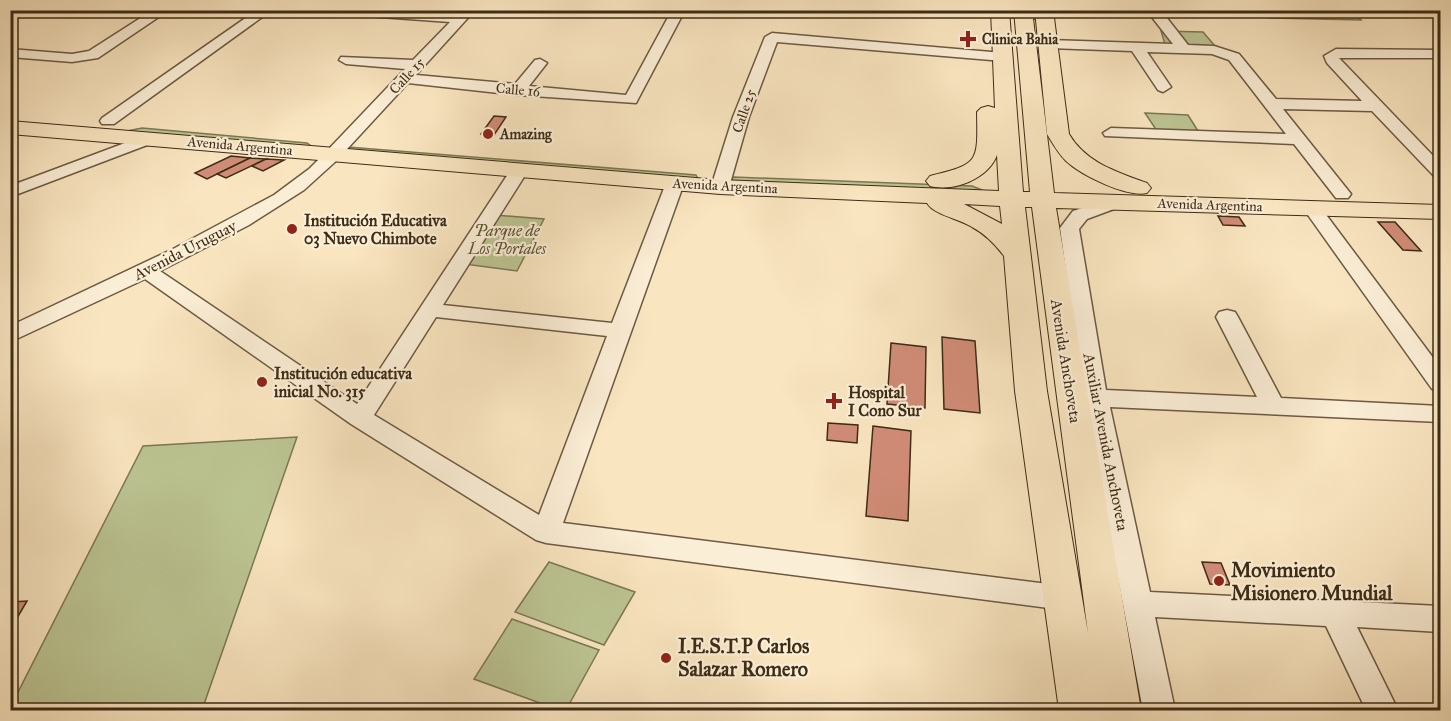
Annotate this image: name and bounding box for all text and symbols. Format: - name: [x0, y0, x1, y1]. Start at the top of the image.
- marker: Clinica Bahia: [959, 30, 977, 48]
- place label: Clinica Bahia: [982, 31, 1059, 48]
- street label: Calle 15: [386, 54, 428, 98]
- street label: Calle 16: [495, 80, 542, 100]
- street label: Calle 25: [729, 86, 760, 135]
- place label: Amazing: [499, 126, 552, 144]
- marker: Amazing: [481, 127, 495, 141]
- street label: Avenida Argentina: [186, 133, 293, 159]
- street label: Avenida Argentina: [671, 175, 778, 197]
- street label: Avenida Argentina: [1156, 195, 1263, 215]
- place label: Institución Educativa 03 Nuevo Chimbote: [304, 211, 448, 249]
- street label: Avenida Uruguay: [130, 216, 240, 285]
- park label: Parque de Los Portales: [467, 221, 546, 258]
- marker: Institución Educativa 03 Nuevo Chimbote: [285, 222, 299, 236]
- street label: Avenida Anchoveta: [1047, 297, 1085, 425]
- street label: Auxiliar Avenida Anchoveta: [1079, 351, 1133, 533]
- place label: Institución educativa inicial No. 315: [274, 364, 413, 402]
- marker: Institución educativa inicial No. 315: [255, 375, 269, 389]
- place label: Hospital I Cono Sur: [848, 383, 922, 420]
- marker: Hospital I Cono Sur: [825, 392, 843, 410]
- place label: Movimiento Misionero Mundial: [1231, 558, 1393, 605]
- marker: Movimiento Misionero Mundial: [1212, 574, 1226, 588]
- place label: I.E.S.T.P Carlos Salazar Romero: [678, 634, 810, 681]
- marker: I.E.S.T.P Carlos Salazar Romero: [659, 651, 673, 665]

